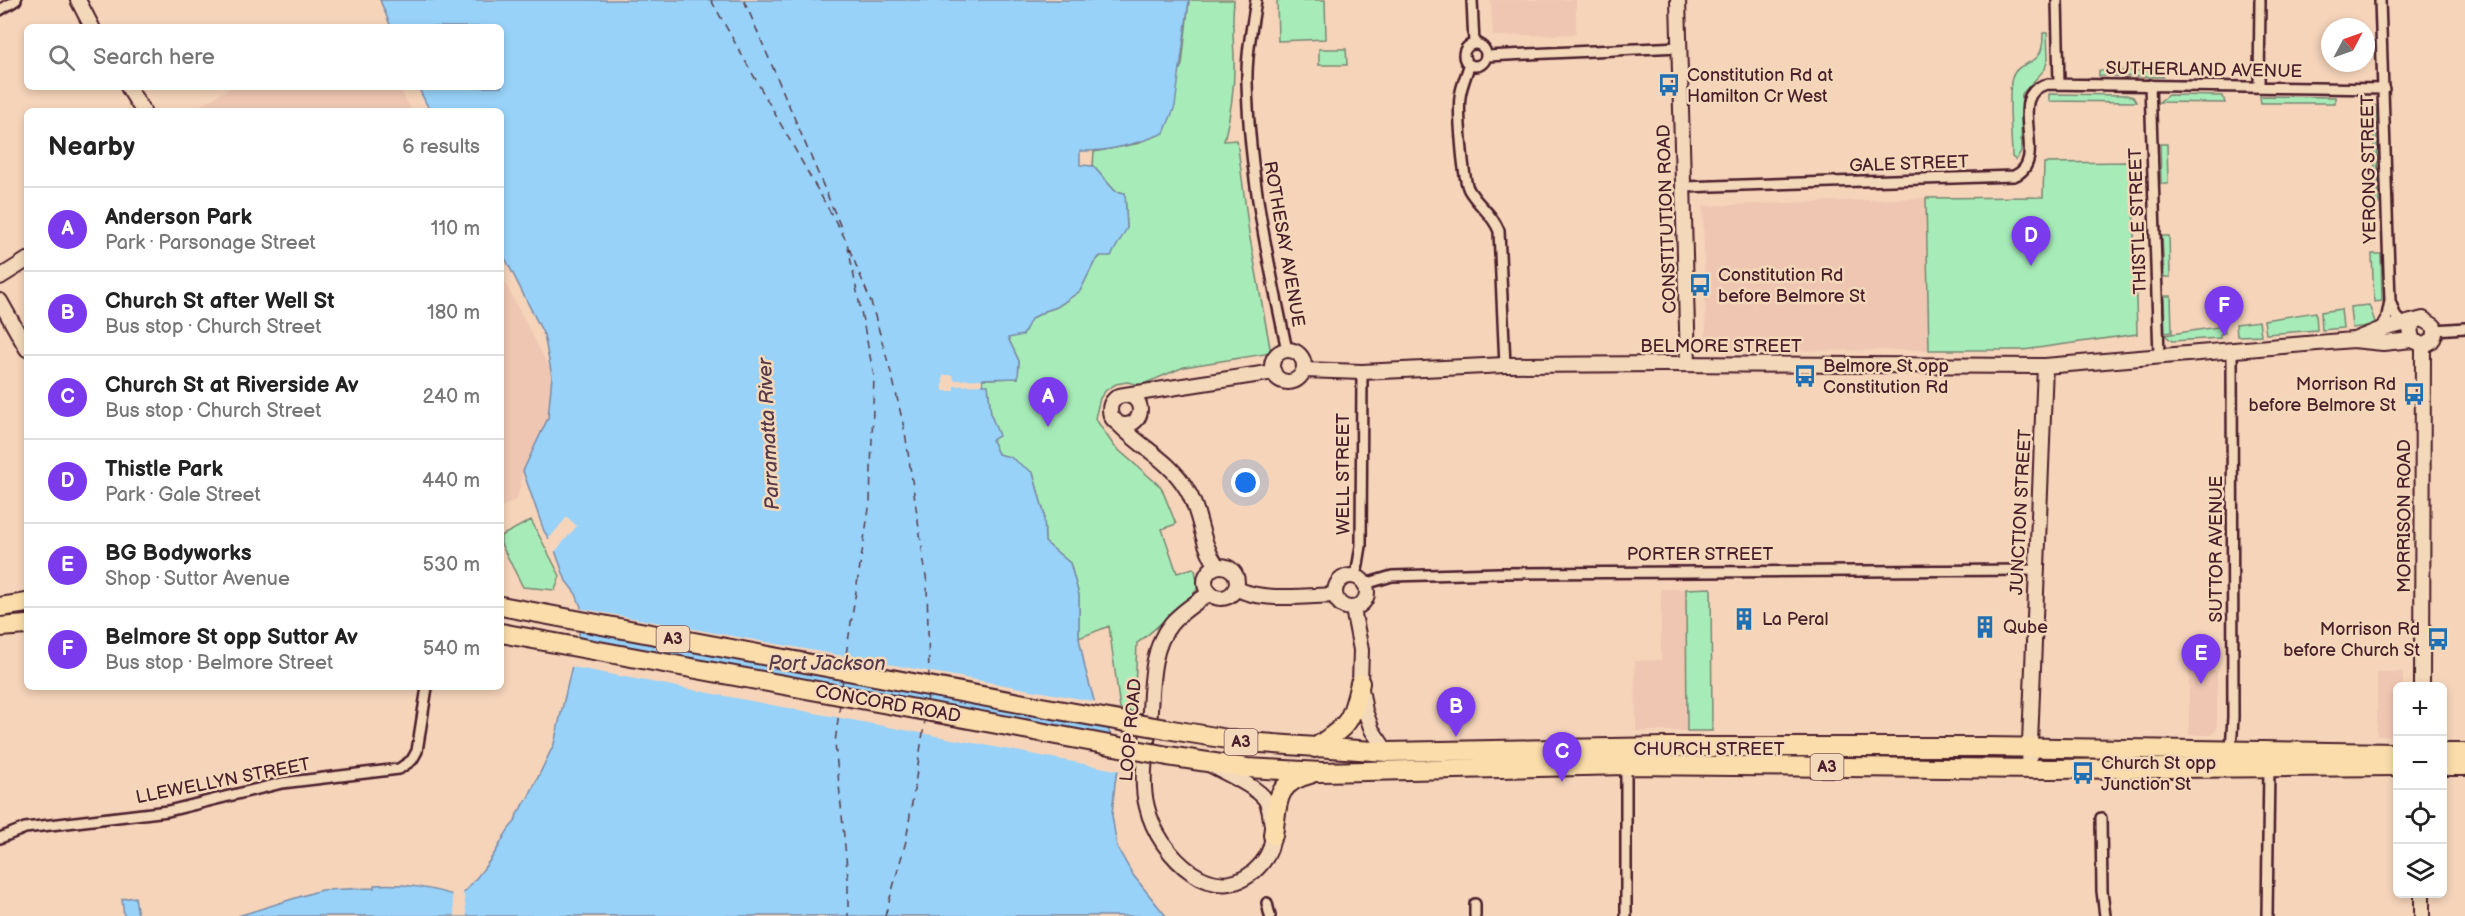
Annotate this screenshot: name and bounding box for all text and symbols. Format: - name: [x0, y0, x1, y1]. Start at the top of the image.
- north arrow: [2321, 18, 2375, 72]
- search box: [24, 24, 504, 90]
- icon: search: [45, 41, 78, 74]
- text: Search here: [93, 44, 215, 71]
- street label: SUTHERLAND AVENUE: [2106, 58, 2303, 82]
- place label: Constitution Rd at Hamilton Cr West: [1687, 65, 1833, 107]
- bus stop icon: Constitution Rd at Hamilton Cr West: [1656, 72, 1682, 98]
- street label: YERONG STREET: [2357, 94, 2381, 245]
- street label: CONSTITUTION ROAD: [1653, 124, 1681, 314]
- text: Nearby: [48, 132, 135, 163]
- text: 6 results: [402, 135, 480, 159]
- street label: THISTLE STREET: [2125, 147, 2151, 295]
- street label: GALE STREET: [1849, 151, 1969, 177]
- street label: ROTHESAY AVENUE: [1259, 159, 1309, 329]
- text: Anderson Park: [105, 204, 252, 231]
- pin: D: [2012, 216, 2050, 266]
- text: A: [61, 217, 74, 241]
- text: 110 m: [431, 217, 480, 241]
- text: Park · Parsonage Street: [105, 231, 316, 255]
- place label: Constitution Rd before Belmore St: [1718, 265, 1866, 307]
- bus stop icon: Constitution Rd before Belmore St: [1687, 272, 1713, 298]
- pin: F: [2204, 286, 2244, 336]
- text: Church St after Well St: [105, 288, 335, 315]
- text: B: [60, 301, 75, 325]
- text: 180 m: [427, 301, 480, 325]
- text: Bus stop · Church Street: [105, 315, 321, 339]
- street label: BELMORE STREET: [1640, 336, 1802, 357]
- water label: Parramatta River: [753, 356, 785, 511]
- place label: Belmore St opp Constitution Rd: [1823, 356, 1949, 398]
- bus stop icon: Belmore St opp Constitution Rd: [1792, 363, 1818, 389]
- text: Church St at Riverside Av: [105, 372, 359, 399]
- place label: Morrison Rd before Belmore St: [2249, 374, 2396, 416]
- pin: A: [1028, 378, 1068, 427]
- bus stop icon: Morrison Rd before Belmore St: [2401, 381, 2427, 407]
- text: C: [60, 385, 75, 409]
- text: 240 m: [423, 385, 480, 409]
- text: Bus stop · Church Street: [105, 399, 321, 423]
- street label: WELL STREET: [1333, 413, 1354, 535]
- street label: JUNCTION STREET: [2006, 428, 2036, 595]
- street label: MORRISON ROAD: [2394, 439, 2415, 593]
- text: Thistle Park: [105, 456, 223, 483]
- your location: [1231, 468, 1260, 497]
- text: D: [61, 469, 74, 493]
- text: 440 m: [422, 469, 480, 493]
- street label: SUTTOR AVENUE: [2206, 475, 2227, 622]
- text: Park · Gale Street: [105, 483, 261, 507]
- text: BG Bodyworks: [105, 540, 252, 567]
- street label: PORTER STREET: [1627, 544, 1773, 565]
- text: E: [61, 553, 74, 577]
- text: 530 m: [423, 553, 480, 577]
- text: Shop · Suttor Avenue: [105, 567, 290, 591]
- building icon: La Peral: [1731, 606, 1757, 632]
- place label: La Peral: [1762, 609, 1828, 630]
- building icon: Qube: [1972, 614, 1998, 640]
- place label: Qube: [2003, 617, 2048, 638]
- place label: Morrison Rd before Church St: [2283, 619, 2420, 661]
- text: Belmore St opp Suttor Av: [105, 624, 358, 651]
- road number: A3: [656, 626, 690, 652]
- bus stop icon: Morrison Rd before Church St: [2425, 626, 2451, 652]
- pin: E: [2182, 634, 2220, 684]
- text: F: [61, 637, 74, 661]
- text: 540 m: [423, 637, 480, 661]
- text: Bus stop · Belmore Street: [105, 651, 333, 675]
- water label: Port Jackson: [768, 652, 886, 676]
- street label: LOOP ROAD: [1116, 678, 1146, 782]
- street label: CONCORD ROAD: [814, 681, 962, 727]
- map controls: [2393, 682, 2447, 898]
- button: +: [2393, 682, 2447, 736]
- pin: B: [1436, 688, 1476, 737]
- road number: A3: [1224, 729, 1258, 755]
- pin: C: [1542, 732, 1582, 782]
- button: −: [2393, 736, 2447, 790]
- street label: CHURCH STREET: [1633, 739, 1785, 760]
- place label: Church St opp Junction St: [2101, 753, 2216, 795]
- street label: LLEWELLYN STREET: [134, 754, 312, 808]
- road number: A3: [1810, 754, 1844, 780]
- bus stop icon: Church St opp Junction St: [2070, 760, 2096, 786]
- button: locate: [2393, 790, 2447, 844]
- button: layers: [2393, 844, 2447, 898]

